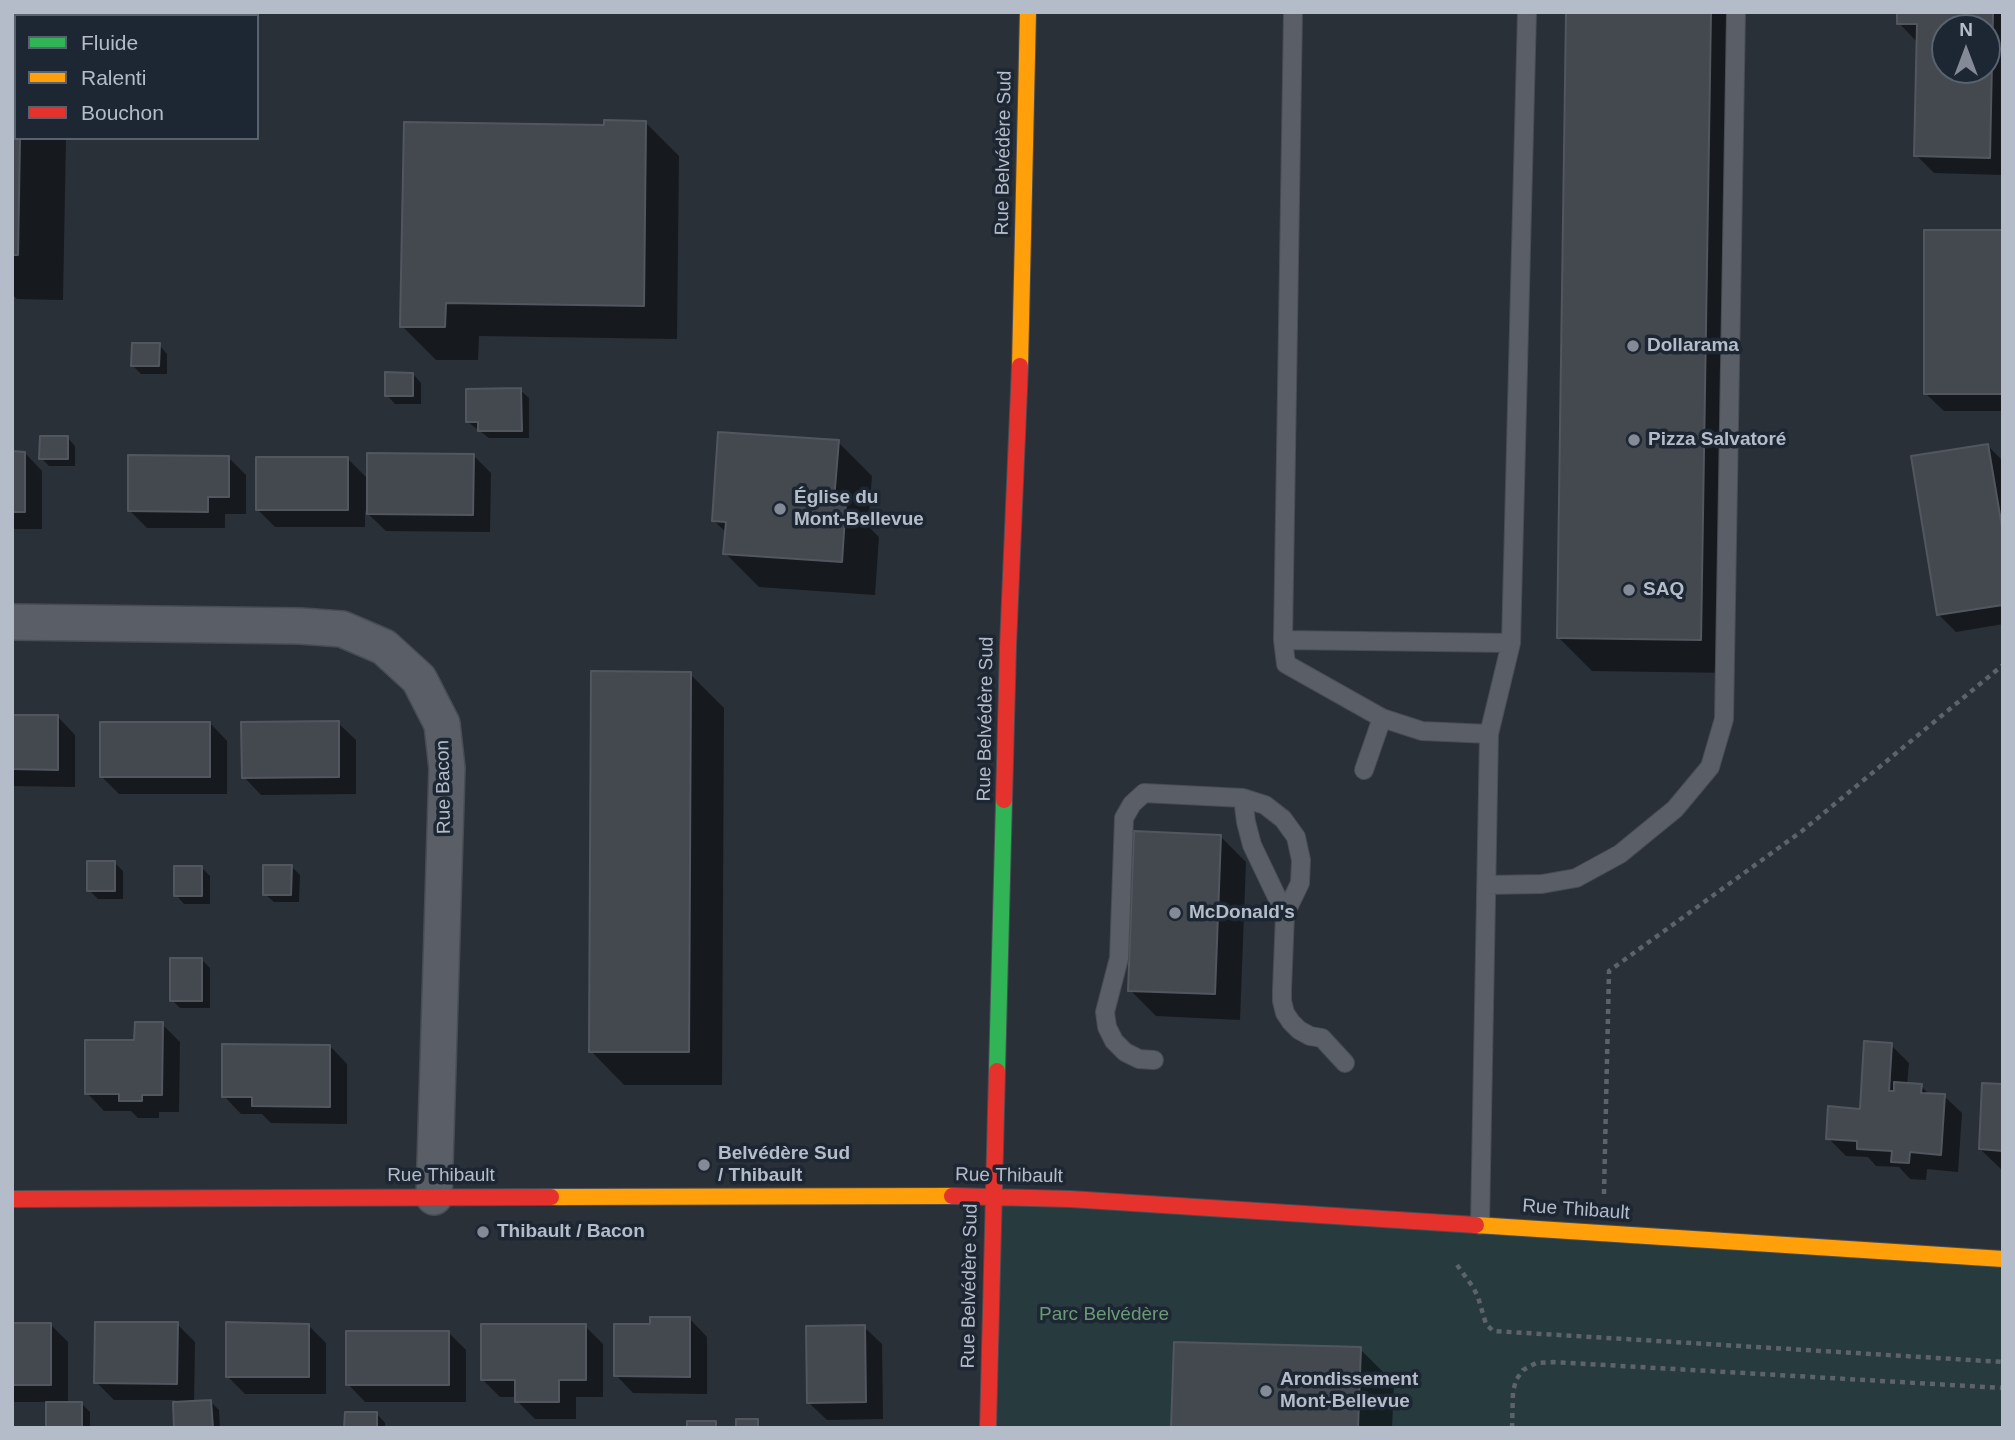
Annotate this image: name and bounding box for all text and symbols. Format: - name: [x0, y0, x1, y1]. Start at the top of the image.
- legend: [14, 14, 259, 140]
- north arrow: [1931, 14, 2001, 84]
- text: N: [1959, 19, 1973, 40]
- text: Fluide: [81, 31, 138, 54]
- text: Ralenti: [81, 66, 146, 89]
- street label: Rue Belvédère Sud: [991, 70, 1017, 236]
- text: Bouchon: [81, 101, 164, 124]
- place label: Dollarama: [1647, 335, 1739, 357]
- marker: Dollarama: [1625, 338, 1641, 354]
- place label: Pizza Salvatoré: [1648, 429, 1786, 451]
- marker: Pizza Salvatoré: [1626, 432, 1642, 448]
- place label: Église du Mont-Bellevue: [794, 487, 924, 531]
- marker: Église du Mont-Bellevue: [772, 501, 788, 517]
- place label: SAQ: [1643, 579, 1684, 601]
- marker: SAQ: [1621, 582, 1637, 598]
- street label: Rue Belvédère Sud: [973, 636, 999, 802]
- street label: Rue Bacon: [432, 740, 456, 834]
- place label: McDonald's: [1189, 902, 1295, 924]
- marker: McDonald's: [1167, 905, 1183, 921]
- place label: Belvédère Sud / Thibault: [718, 1143, 850, 1187]
- marker: Belvédère Sud / Thibault: [696, 1157, 712, 1173]
- street label: Rue Thibault: [955, 1164, 1063, 1188]
- street label: Rue Thibault: [387, 1165, 495, 1187]
- street label: Rue Thibault: [1521, 1195, 1631, 1225]
- street label: Rue Belvédère Sud: [957, 1203, 983, 1369]
- place label: Thibault / Bacon: [497, 1221, 645, 1243]
- marker: Thibault / Bacon: [475, 1224, 491, 1240]
- park label: Parc Belvédère: [1039, 1304, 1169, 1326]
- place label: Arondissement Mont-Bellevue: [1280, 1369, 1418, 1413]
- marker: Arondissement Mont-Bellevue: [1258, 1383, 1274, 1399]

